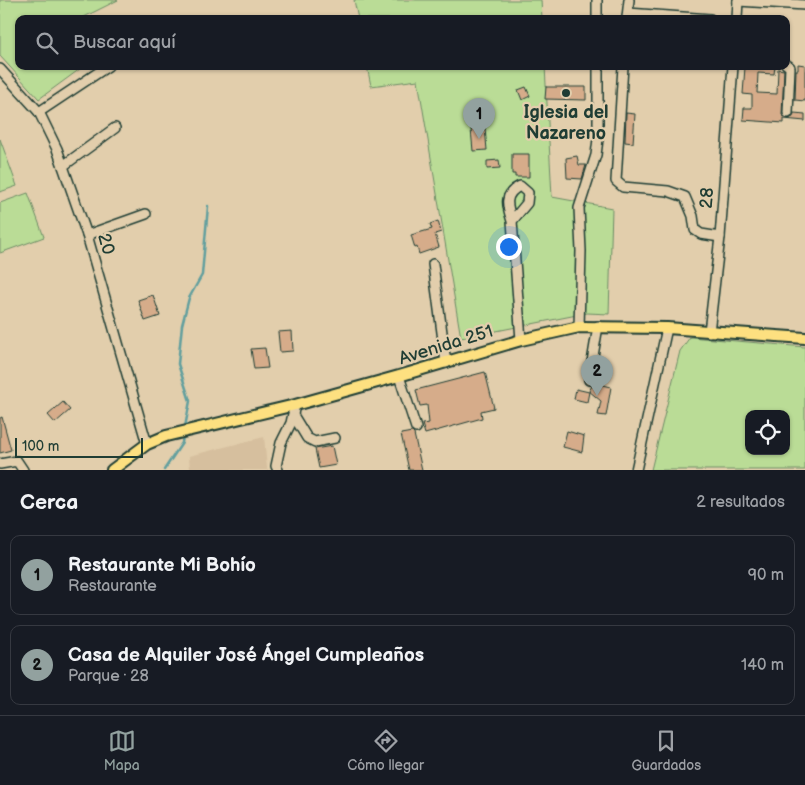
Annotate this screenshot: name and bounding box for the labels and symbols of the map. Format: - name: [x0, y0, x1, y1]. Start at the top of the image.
- marker: Iglesia del Nazareno: [560, 87, 572, 99]
- pin: 1: [463, 98, 495, 139]
- place label: Iglesia del Nazareno: [523, 102, 609, 144]
- street label: 28: [696, 187, 718, 209]
- street label: 20: [93, 231, 119, 257]
- your location: [496, 234, 522, 260]
- street label: Avenida 251: [396, 321, 496, 369]
- pin: 2: [581, 355, 613, 396]
- scale bar: [15, 435, 142, 458]

